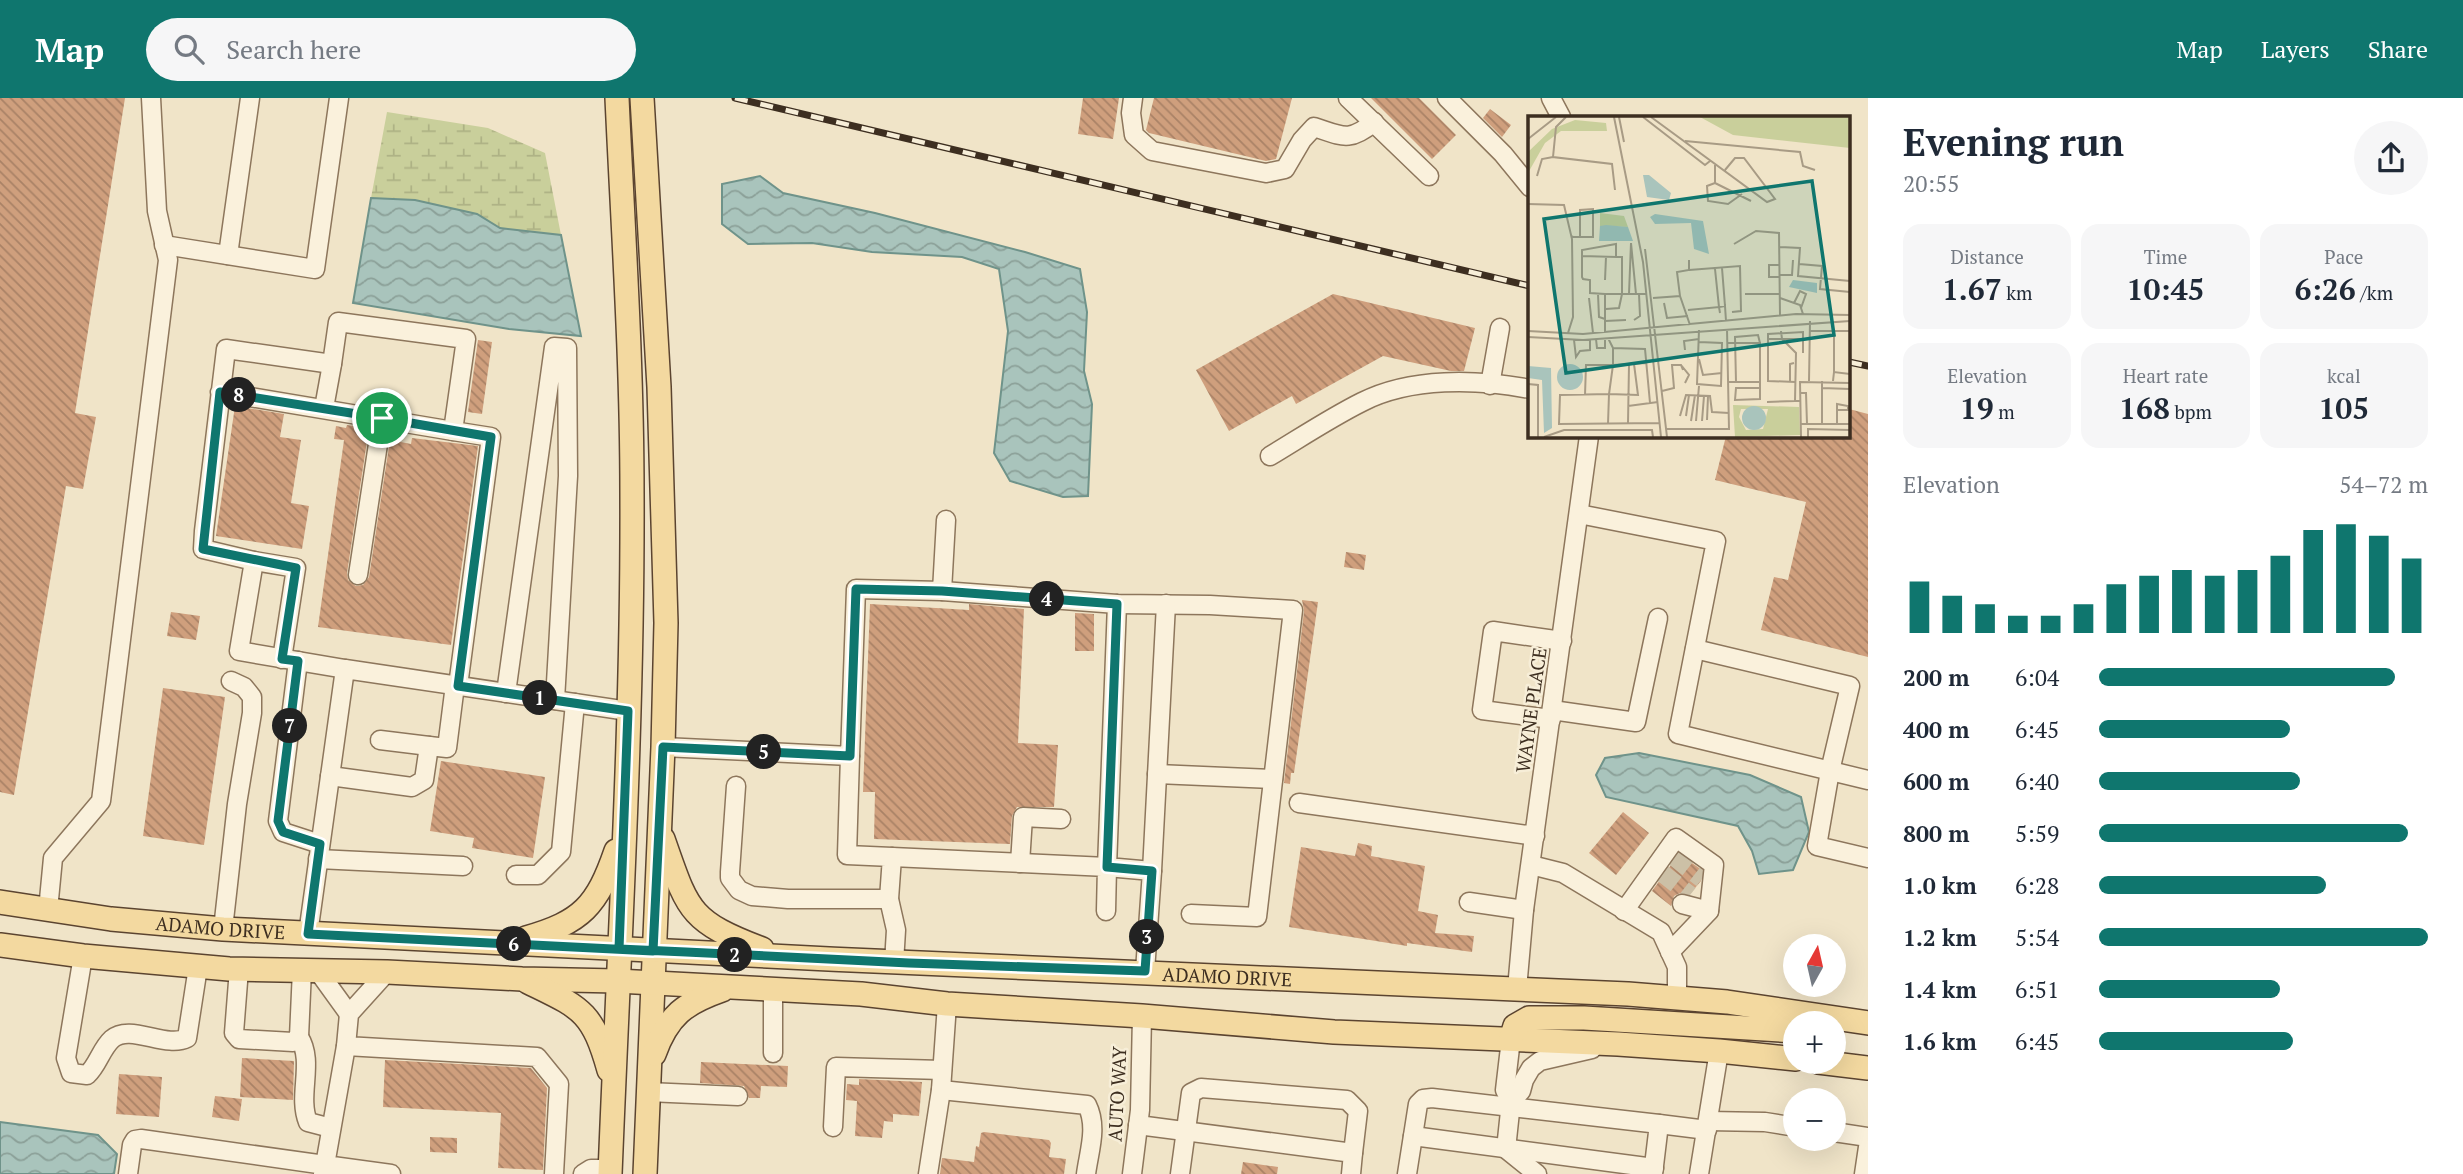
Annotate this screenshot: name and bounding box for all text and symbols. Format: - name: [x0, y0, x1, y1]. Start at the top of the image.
- search box: [146, 18, 636, 81]
- text: Map: [35, 28, 104, 71]
- icon: search: [170, 30, 208, 68]
- text: Search here: [226, 32, 361, 66]
- text: Map: [2176, 33, 2223, 65]
- text: Layers: [2261, 33, 2330, 65]
- text: Share: [2368, 33, 2428, 65]
- inset map: [1528, 116, 1850, 438]
- text: Evening run: [1903, 117, 2124, 167]
- button: share: [2354, 121, 2428, 195]
- text: 20:55: [1903, 168, 1960, 199]
- text: Distance: [1950, 244, 2024, 269]
- text: Time: [2144, 244, 2187, 269]
- text: Pace: [2324, 244, 2363, 269]
- text: 1.67: [1942, 269, 2002, 309]
- text: 10:45: [2126, 269, 2205, 309]
- text: 6:26: [2295, 269, 2356, 309]
- text: km: [2002, 280, 2032, 305]
- text: /km: [2356, 280, 2393, 305]
- text: Elevation: [1947, 363, 2027, 388]
- text: Heart rate: [2123, 363, 2208, 388]
- text: kcal: [2327, 363, 2361, 388]
- pin: 8: [222, 378, 256, 412]
- text: 8: [233, 382, 244, 407]
- pin: [352, 388, 412, 448]
- text: 19: [1960, 388, 1994, 428]
- text: 168: [2119, 388, 2170, 428]
- text: 105: [2318, 388, 2369, 428]
- icon: arrive: [363, 399, 401, 437]
- text: m: [1994, 399, 2015, 424]
- text: bpm: [2170, 399, 2212, 424]
- text: Elevation: [1903, 469, 2000, 500]
- text: 54–72 m: [2339, 469, 2428, 500]
- pin: 4: [1030, 582, 1064, 616]
- text: 4: [1041, 586, 1052, 611]
- street label: WAYNE PLACE: [1509, 646, 1552, 774]
- text: 200 m: [1903, 662, 1969, 693]
- text: 6:04: [2015, 662, 2059, 693]
- pin: 1: [522, 680, 558, 716]
- text: 1: [534, 685, 545, 710]
- pin: 7: [272, 708, 308, 744]
- text: 7: [284, 713, 295, 738]
- text: 400 m: [1903, 714, 1969, 745]
- text: 6:45: [2015, 714, 2059, 745]
- pin: 5: [746, 734, 782, 770]
- text: 5: [758, 739, 769, 764]
- text: 600 m: [1903, 766, 1969, 797]
- text: 6:40: [2015, 766, 2059, 797]
- text: 800 m: [1903, 818, 1969, 849]
- text: 5:59: [2015, 818, 2059, 849]
- text: 1.0 km: [1903, 870, 1977, 901]
- text: 6:28: [2015, 870, 2059, 901]
- street label: ADAMO DRIVE: [155, 910, 286, 944]
- pin: 3: [1130, 920, 1164, 954]
- text: 1.2 km: [1903, 922, 1977, 953]
- text: 5:54: [2015, 922, 2059, 953]
- text: 3: [1141, 924, 1152, 949]
- pin: 6: [496, 926, 532, 962]
- text: 6: [508, 931, 519, 956]
- north arrow: [1783, 934, 1846, 998]
- map controls: [1783, 934, 1846, 1151]
- pin: 2: [718, 938, 752, 972]
- text: 2: [729, 942, 740, 967]
- street label: ADAMO DRIVE: [1162, 961, 1293, 992]
- text: 1.4 km: [1903, 974, 1977, 1005]
- text: 6:51: [2015, 974, 2059, 1005]
- button: +: [1783, 1011, 1846, 1074]
- text: 1.6 km: [1903, 1026, 1977, 1057]
- text: 6:45: [2015, 1026, 2059, 1057]
- street label: AUTO WAY: [1102, 1045, 1132, 1142]
- button: −: [1783, 1088, 1846, 1151]

